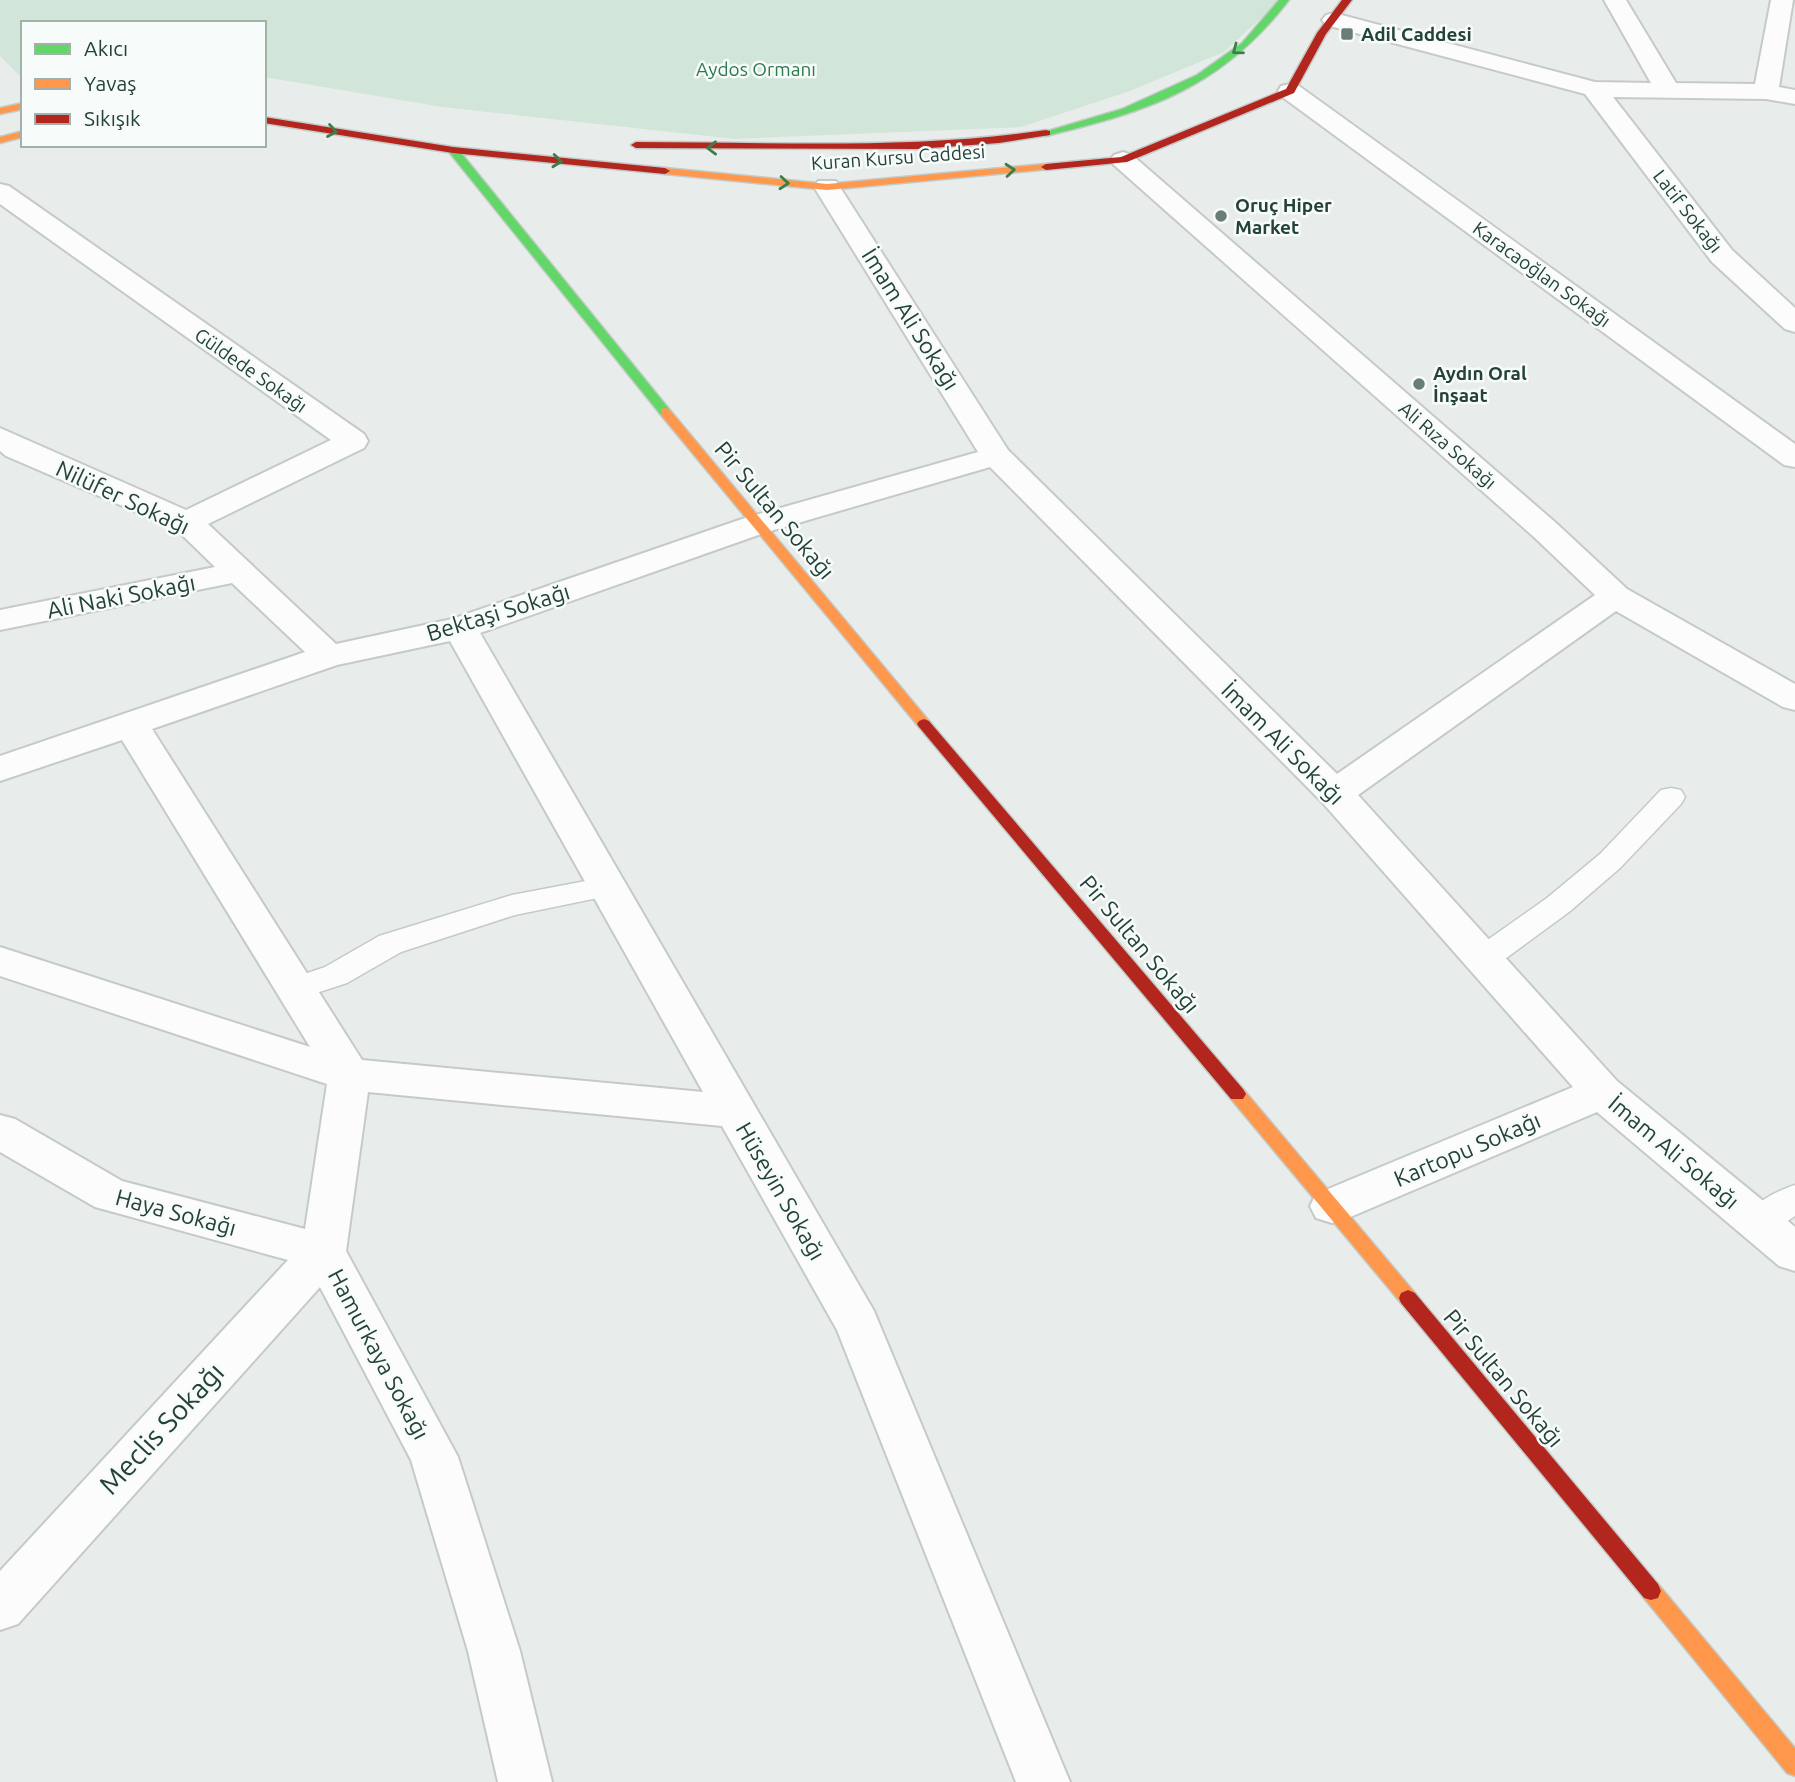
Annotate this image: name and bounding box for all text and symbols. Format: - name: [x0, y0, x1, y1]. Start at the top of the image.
- legend: [21, 21, 266, 147]
- place label: Adil Caddesi: [1361, 23, 1472, 45]
- marker: Adil Caddesi: [1339, 26, 1355, 42]
- text: Akıcı: [84, 36, 128, 60]
- one-way arrow: [1233, 41, 1245, 54]
- park label: Aydos Ormanı: [696, 58, 816, 80]
- text: Yavaş: [84, 71, 136, 95]
- text: Sıkışık: [84, 106, 141, 130]
- one-way arrow: [326, 123, 338, 138]
- one-way arrow: [707, 140, 717, 156]
- street label: Kuran Kursu Caddesi: [810, 140, 986, 174]
- one-way arrow: [552, 153, 563, 168]
- one-way arrow: [1005, 163, 1016, 178]
- street label: Latif Sokağı: [1649, 165, 1727, 257]
- one-way arrow: [778, 175, 789, 190]
- place label: Oruç Hiper Market: [1235, 194, 1332, 238]
- marker: Oruç Hiper Market: [1213, 208, 1229, 224]
- street label: Karacaoğlan Sokağı: [1469, 217, 1615, 331]
- street label: İmam Ali Sokağı: [857, 244, 965, 394]
- street label: Güldede Sokağı: [191, 323, 311, 417]
- place label: Aydın Oral İnşaat: [1433, 362, 1527, 406]
- marker: Aydın Oral İnşaat: [1411, 376, 1427, 392]
- street label: Ali Rıza Sokağı: [1395, 397, 1501, 493]
- street label: Pir Sultan Sokağı: [710, 436, 840, 584]
- street label: Nilüfer Sokağı: [52, 455, 194, 539]
- street label: Ali Naki Sokağı: [45, 569, 197, 623]
- street label: Bektaşi Sokağı: [423, 578, 573, 646]
- street label: İmam Ali Sokağı: [1217, 677, 1349, 809]
- street label: Pir Sultan Sokağı: [1075, 870, 1205, 1018]
- street label: İmam Ali Sokağı: [1604, 1090, 1744, 1214]
- street label: Kartopu Sokağı: [1390, 1107, 1544, 1191]
- street label: Hüseyin Sokağı: [732, 1118, 830, 1264]
- street label: Haya Sokağı: [113, 1184, 239, 1240]
- street label: Hamurkaya Sokağı: [324, 1265, 434, 1443]
- street label: Pir Sultan Sokağı: [1439, 1304, 1569, 1452]
- street label: Meclis Sokağı: [92, 1356, 230, 1500]

